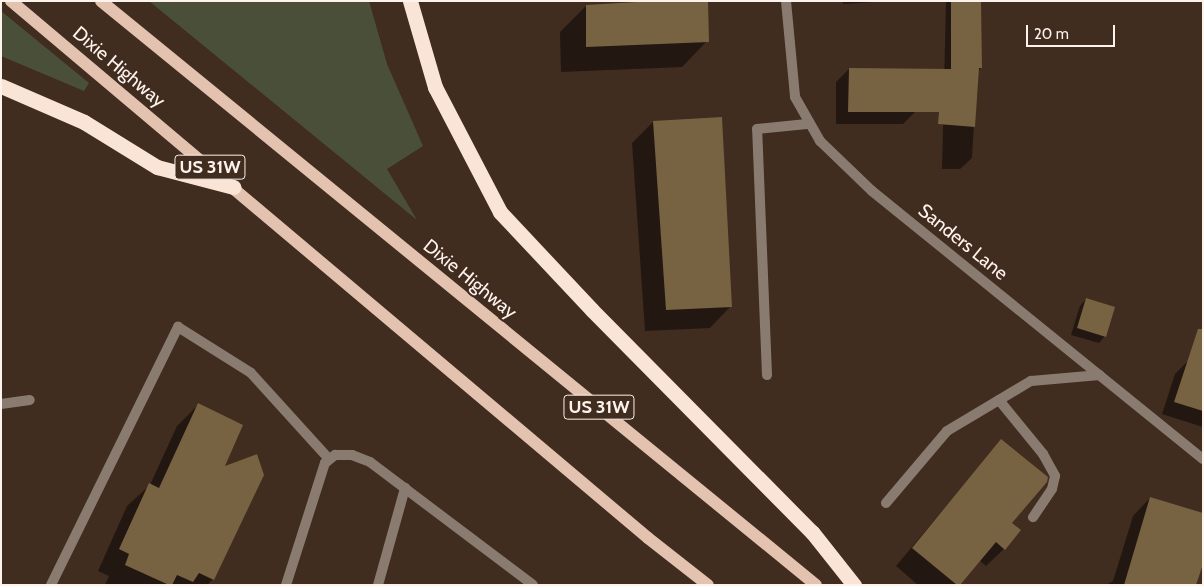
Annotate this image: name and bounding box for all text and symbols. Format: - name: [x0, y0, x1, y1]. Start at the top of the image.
- scale bar: [1029, 15, 1118, 47]
- street label: Dixie Highway: [68, 22, 170, 112]
- text: 20 m: [1034, 25, 1069, 43]
- road number: US 31W: [174, 152, 246, 182]
- street label: Sanders Lane: [914, 199, 1012, 285]
- street label: Dixie Highway: [419, 234, 521, 324]
- road number: US 31W: [563, 392, 635, 422]

